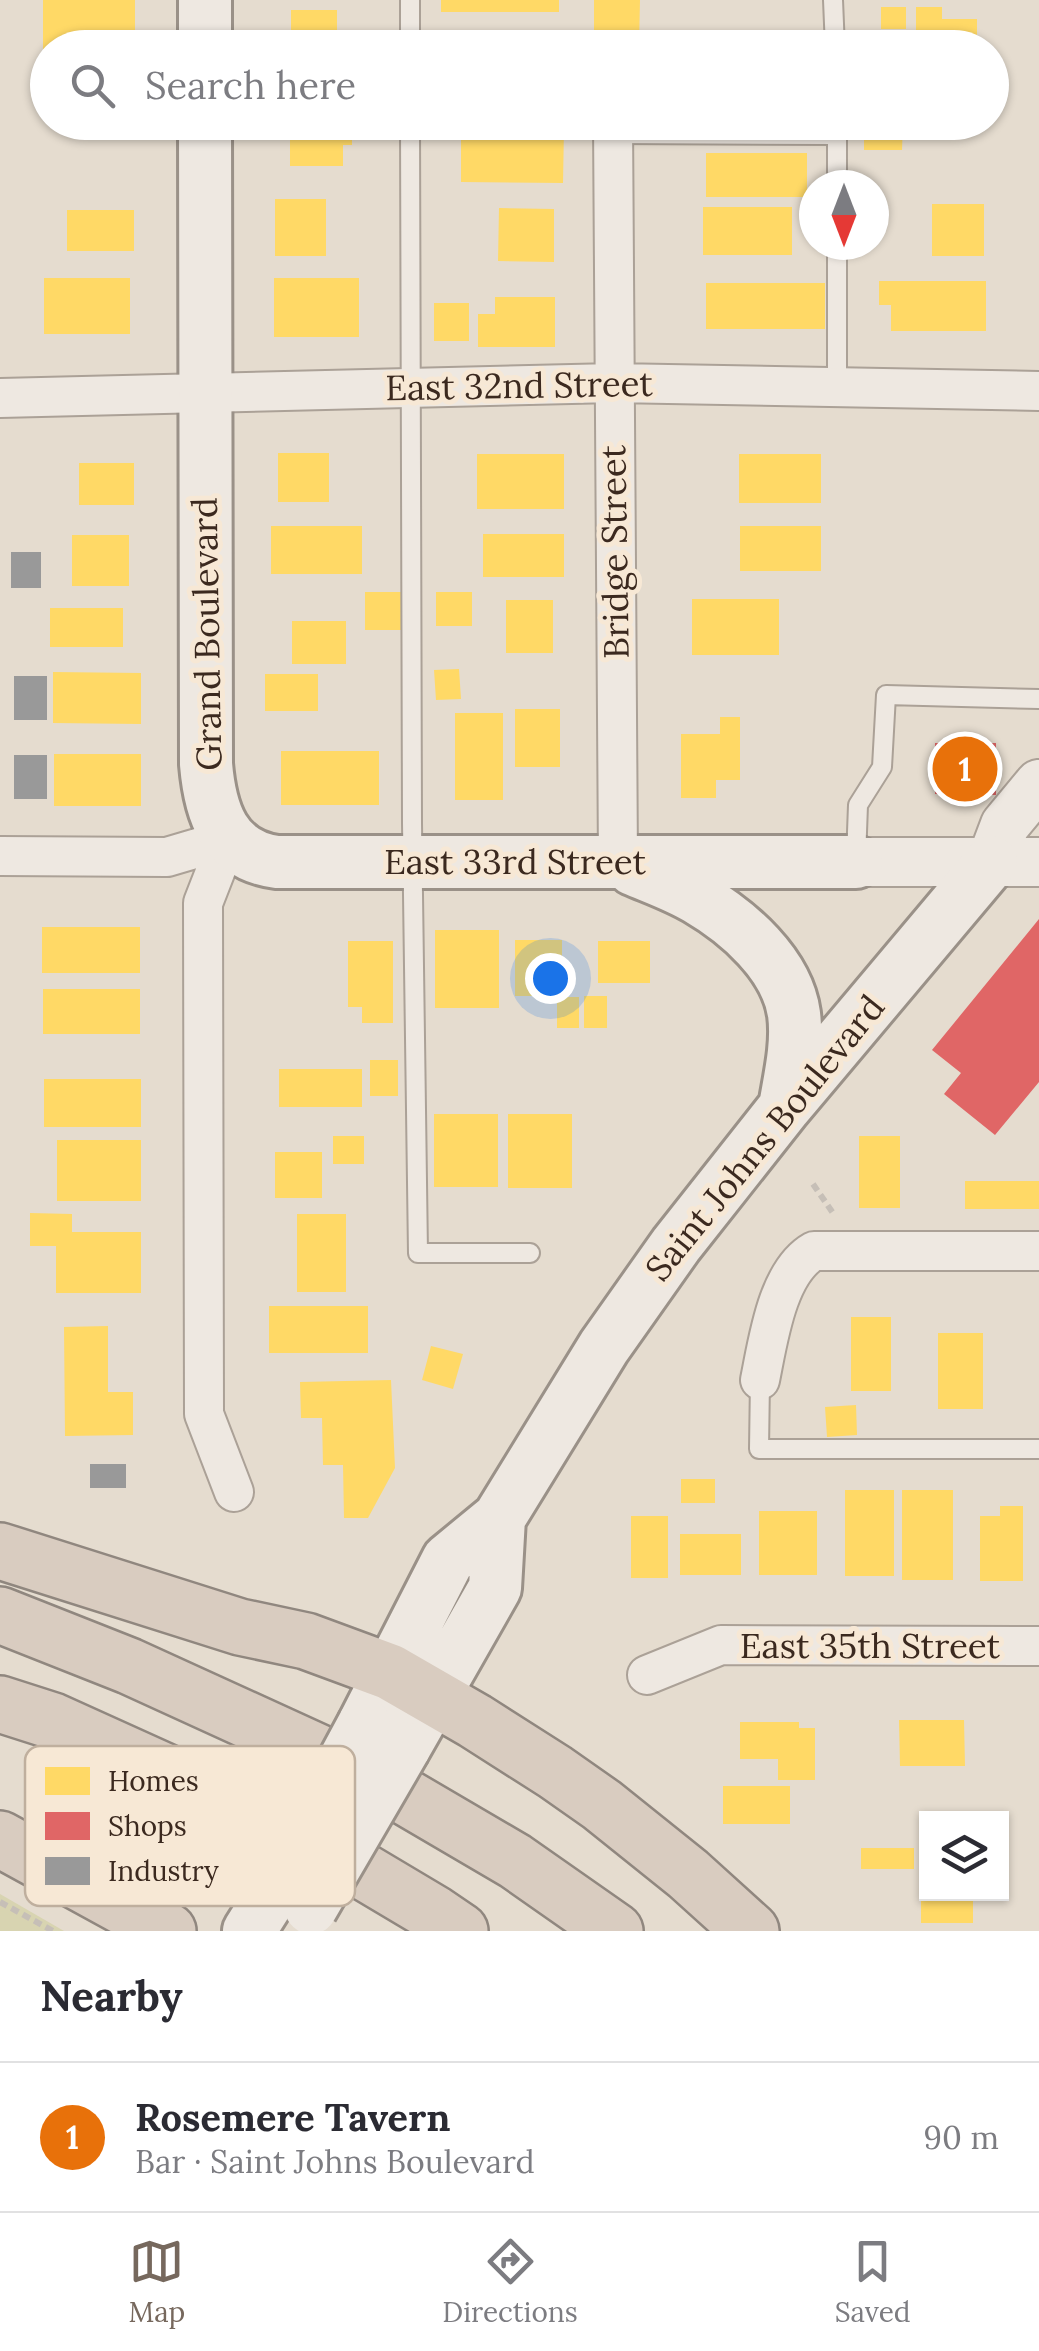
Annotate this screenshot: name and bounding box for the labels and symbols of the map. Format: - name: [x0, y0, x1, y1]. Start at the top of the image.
- north arrow: [799, 170, 889, 260]
- street label: East 32nd Street: [385, 361, 654, 410]
- street label: Bridge Street: [590, 444, 639, 659]
- street label: Grand Boulevard: [182, 497, 231, 771]
- pin: 1: [932, 732, 998, 806]
- street label: East 33rd Street: [384, 839, 646, 884]
- your location: [525, 953, 576, 1004]
- street label: Saint Johns Boulevard: [635, 986, 894, 1290]
- street label: East 35th Street: [740, 1623, 1001, 1668]
- legend: [25, 1746, 355, 1906]
- text: Homes: [108, 1763, 199, 1799]
- text: Shops: [108, 1808, 187, 1844]
- text: Industry: [108, 1853, 219, 1889]

